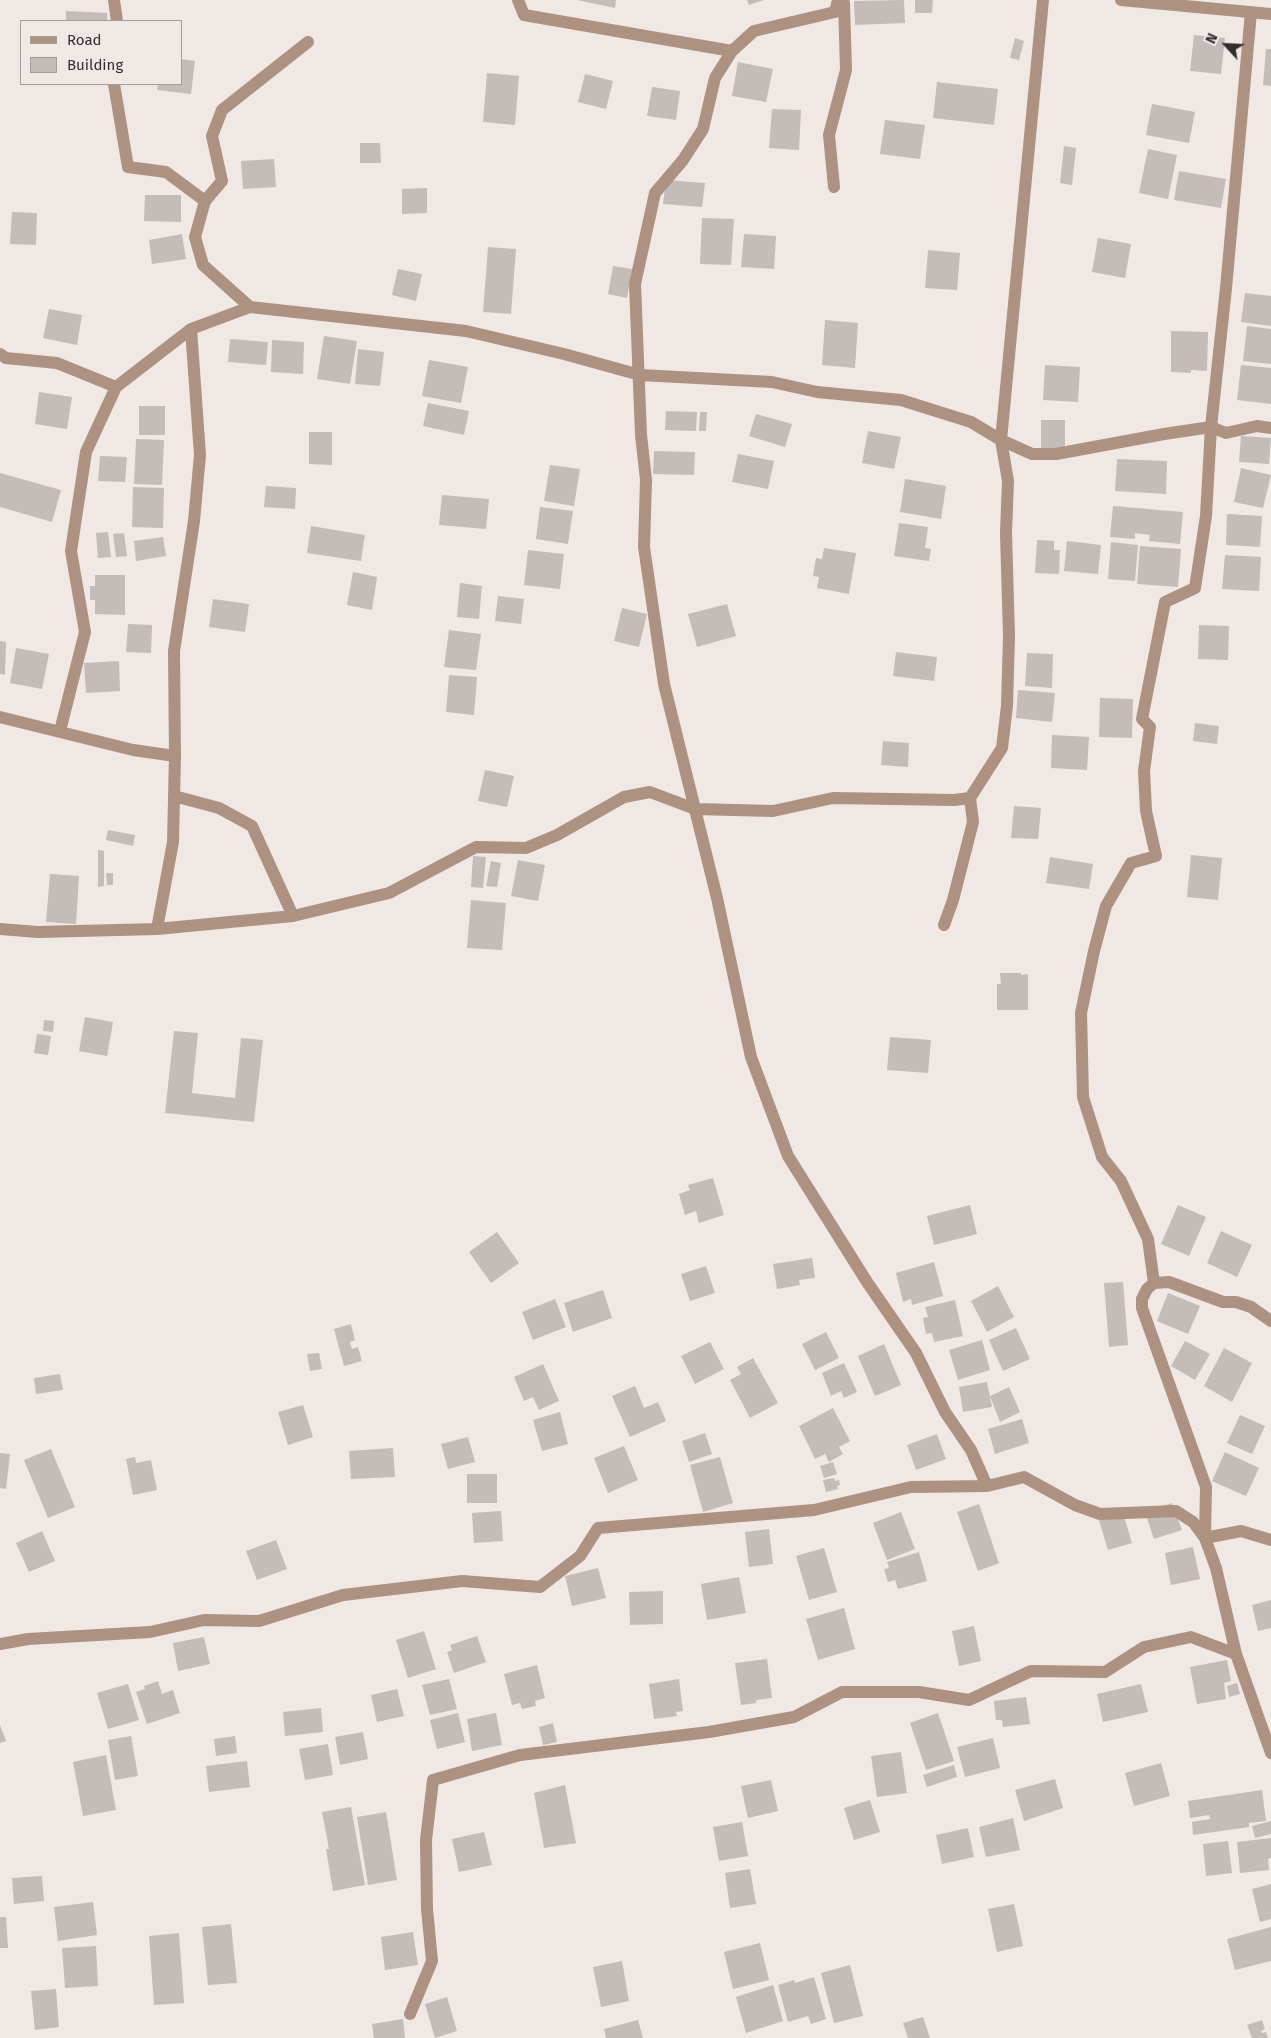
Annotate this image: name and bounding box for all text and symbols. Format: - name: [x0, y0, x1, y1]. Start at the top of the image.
- legend: [20, 20, 182, 85]
- north arrow: [1201, 20, 1251, 70]
- text: Road: [67, 31, 102, 49]
- text: N: [1202, 31, 1222, 46]
- text: Building: [67, 56, 123, 74]

